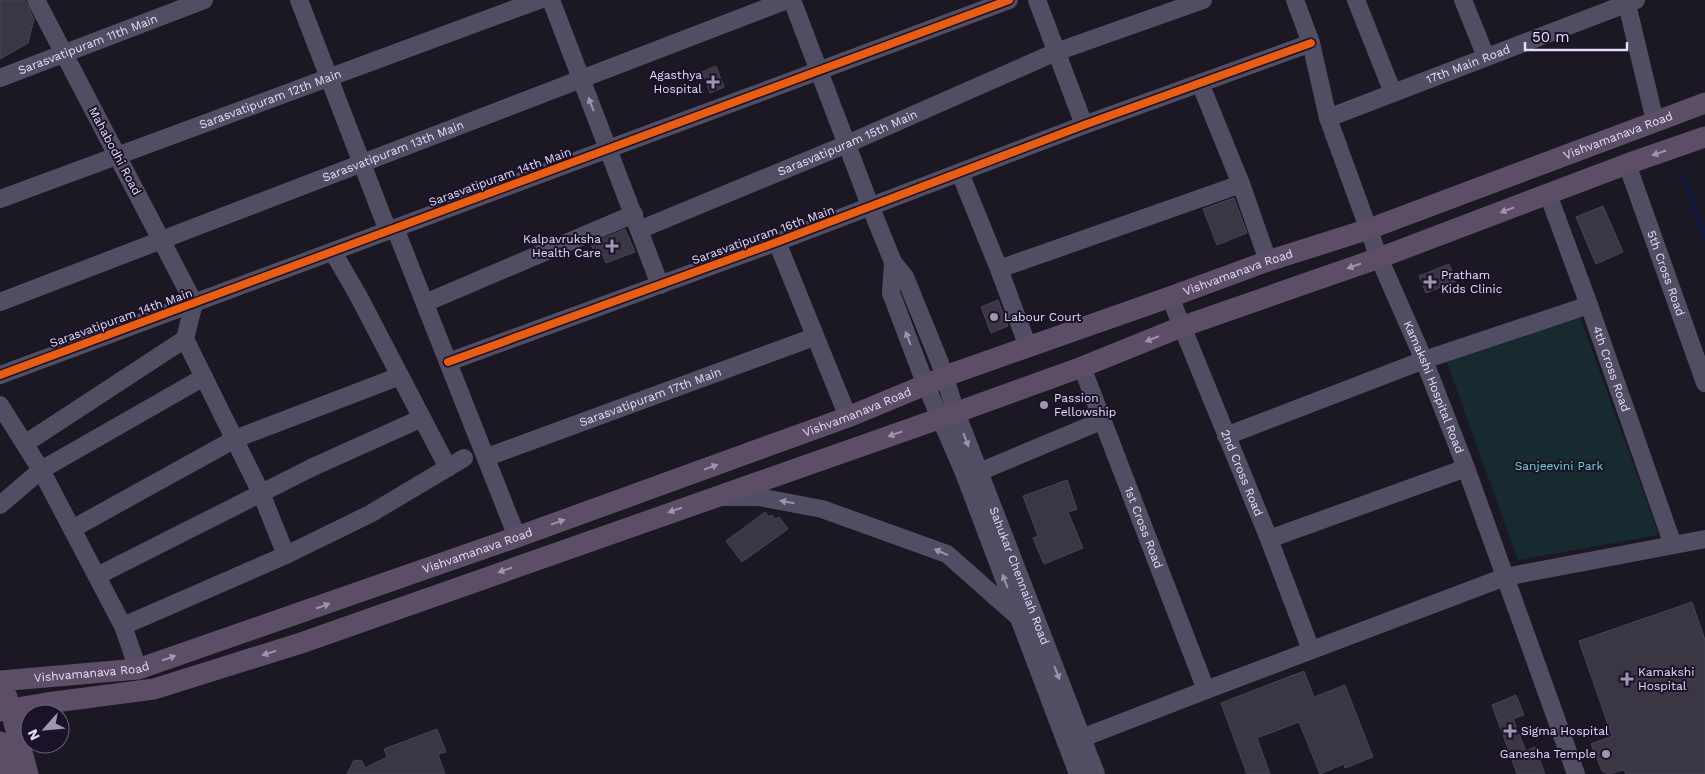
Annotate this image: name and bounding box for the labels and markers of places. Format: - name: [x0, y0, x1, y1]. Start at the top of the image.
- place label: Agasthya Hospital: [649, 68, 702, 96]
- marker: Agasthya Hospital: [706, 75, 720, 89]
- place label: Kalpavruksha Health Care: [523, 232, 601, 260]
- marker: Kalpavruksha Health Care: [605, 239, 619, 253]
- place label: Pratham Kids Clinic: [1441, 268, 1503, 296]
- marker: Pratham Kids Clinic: [1423, 275, 1437, 289]
- place label: Labour Court: [1004, 310, 1081, 324]
- marker: Labour Court: [988, 311, 1000, 323]
- place label: Passion Fellowship: [1054, 391, 1116, 419]
- marker: Passion Fellowship: [1038, 399, 1050, 411]
- place label: Kamakshi Hospital: [1638, 665, 1694, 693]
- marker: Kamakshi Hospital: [1620, 672, 1634, 686]
- marker: Sigma Hospital: [1503, 724, 1517, 738]
- place label: Sigma Hospital: [1521, 724, 1609, 738]
- place label: Ganesha Temple: [1500, 747, 1596, 761]
- marker: Ganesha Temple: [1600, 748, 1612, 760]

